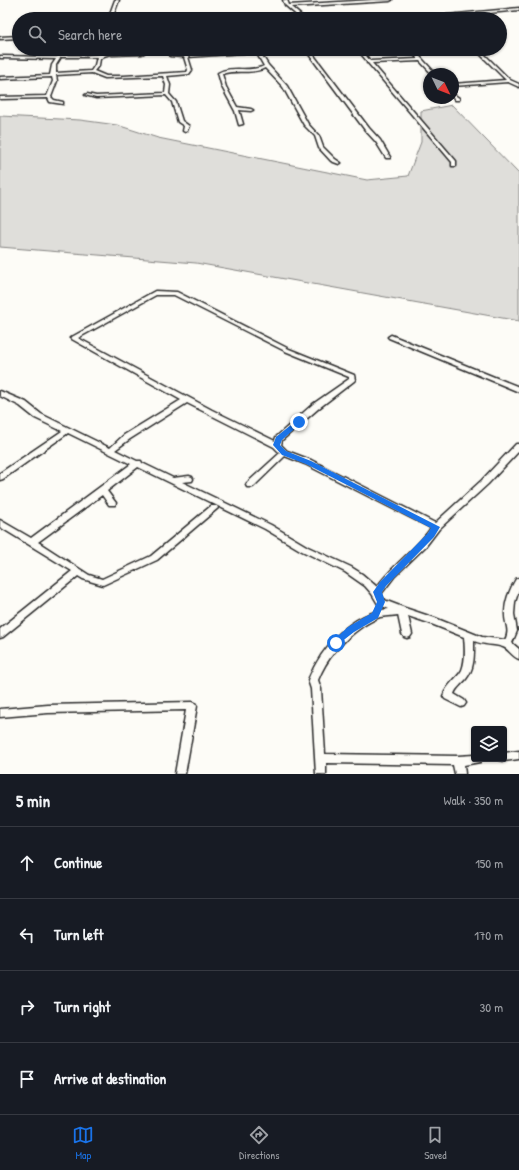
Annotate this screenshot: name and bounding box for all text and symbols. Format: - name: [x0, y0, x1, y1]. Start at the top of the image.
- search box: [12, 12, 507, 56]
- icon: search: [26, 23, 48, 45]
- text: Search here: [58, 24, 122, 45]
- north arrow: [423, 68, 459, 104]
- route end: [290, 413, 308, 431]
- route start: [327, 634, 345, 652]
- map controls: [471, 726, 507, 762]
- button: layers: [471, 726, 507, 762]
- text: 5 min: [16, 789, 50, 812]
- text: Walk · 350 m: [443, 791, 503, 809]
- icon: ahead: [16, 852, 38, 874]
- text: Continue: [54, 852, 102, 873]
- text: 150 m: [475, 854, 503, 872]
- icon: left: [16, 924, 38, 946]
- text: Turn left: [54, 924, 104, 945]
- text: 170 m: [474, 926, 503, 944]
- icon: right: [16, 996, 38, 1018]
- text: Turn right: [54, 996, 110, 1017]
- text: 30 m: [480, 998, 503, 1016]
- icon: arrive: [16, 1068, 38, 1090]
- text: Arrive at destination: [54, 1068, 166, 1089]
- tab: Map: [72, 1124, 94, 1162]
- tab: Directions: [239, 1124, 280, 1162]
- tab: Saved: [424, 1124, 447, 1162]

